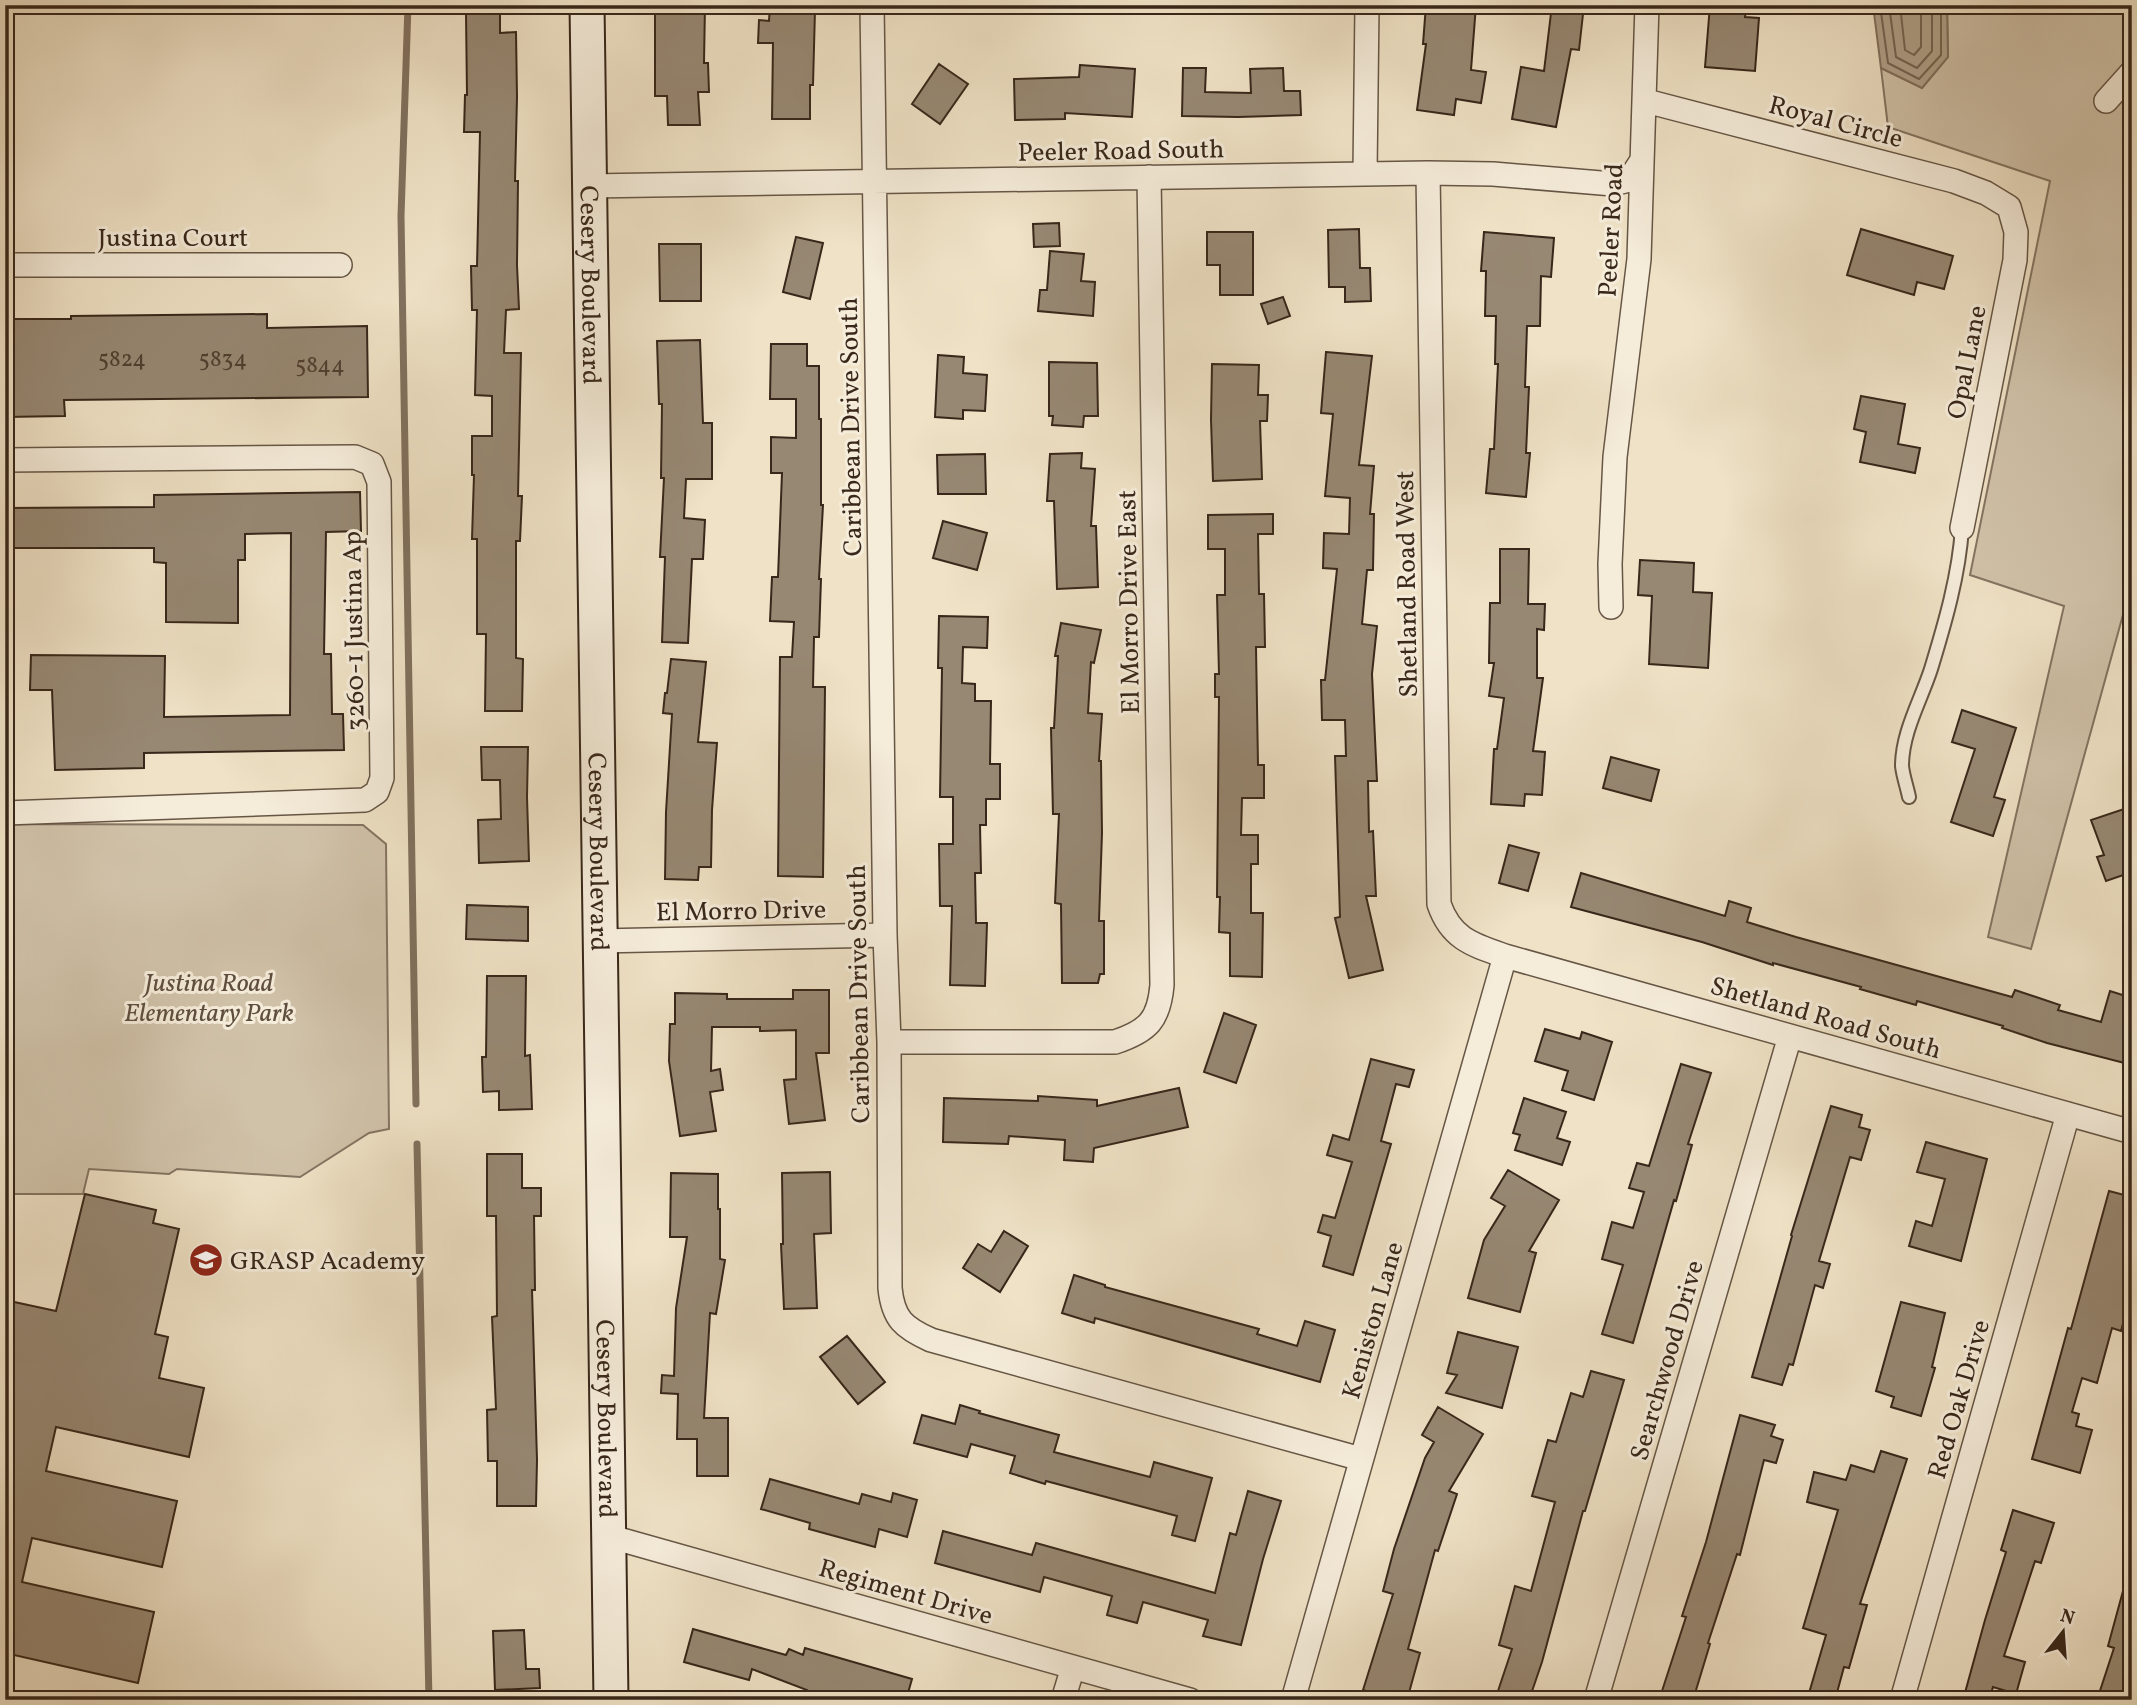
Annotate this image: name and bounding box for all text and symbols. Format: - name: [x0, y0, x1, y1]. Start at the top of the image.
- street label: Royal Circle: [1764, 88, 1907, 158]
- street label: Peeler Road South: [1017, 132, 1225, 172]
- street label: Peeler Road: [1591, 162, 1633, 298]
- street label: Cesery Boulevard: [570, 185, 608, 385]
- street label: Justina Court: [98, 221, 248, 257]
- street label: Caribbean Drive South: [832, 297, 872, 557]
- street label: Opal Lane: [1939, 302, 1997, 422]
- house number: 5824: [98, 344, 146, 376]
- house number: 5834: [199, 344, 247, 376]
- house number: 5844: [295, 350, 345, 382]
- street label: Shetland Road West: [1388, 470, 1428, 698]
- street label: El Morro Drive East: [1110, 489, 1150, 714]
- street label: 3260-1 Justina Ap: [335, 531, 375, 731]
- street label: Cesery Boulevard: [578, 752, 616, 952]
- street label: Caribbean Drive South: [840, 864, 880, 1124]
- street label: El Morro Drive: [656, 893, 827, 931]
- park label: Justina Road Elementary Park: [124, 966, 294, 1032]
- street label: Shetland Road South: [1706, 969, 1945, 1069]
- street label: Keniston Lane: [1334, 1238, 1414, 1403]
- school or university icon: GRASP Academy: [187, 1241, 225, 1279]
- place label: GRASP Academy: [230, 1244, 425, 1280]
- street label: Searchwood Drive: [1622, 1256, 1714, 1465]
- street label: Red Oak Drive: [1920, 1316, 2000, 1483]
- street label: Cesery Boulevard: [586, 1319, 624, 1519]
- street label: Regiment Drive: [814, 1551, 997, 1635]
- north arrow: [2028, 1596, 2098, 1666]
- text: N: [2057, 1603, 2078, 1632]

